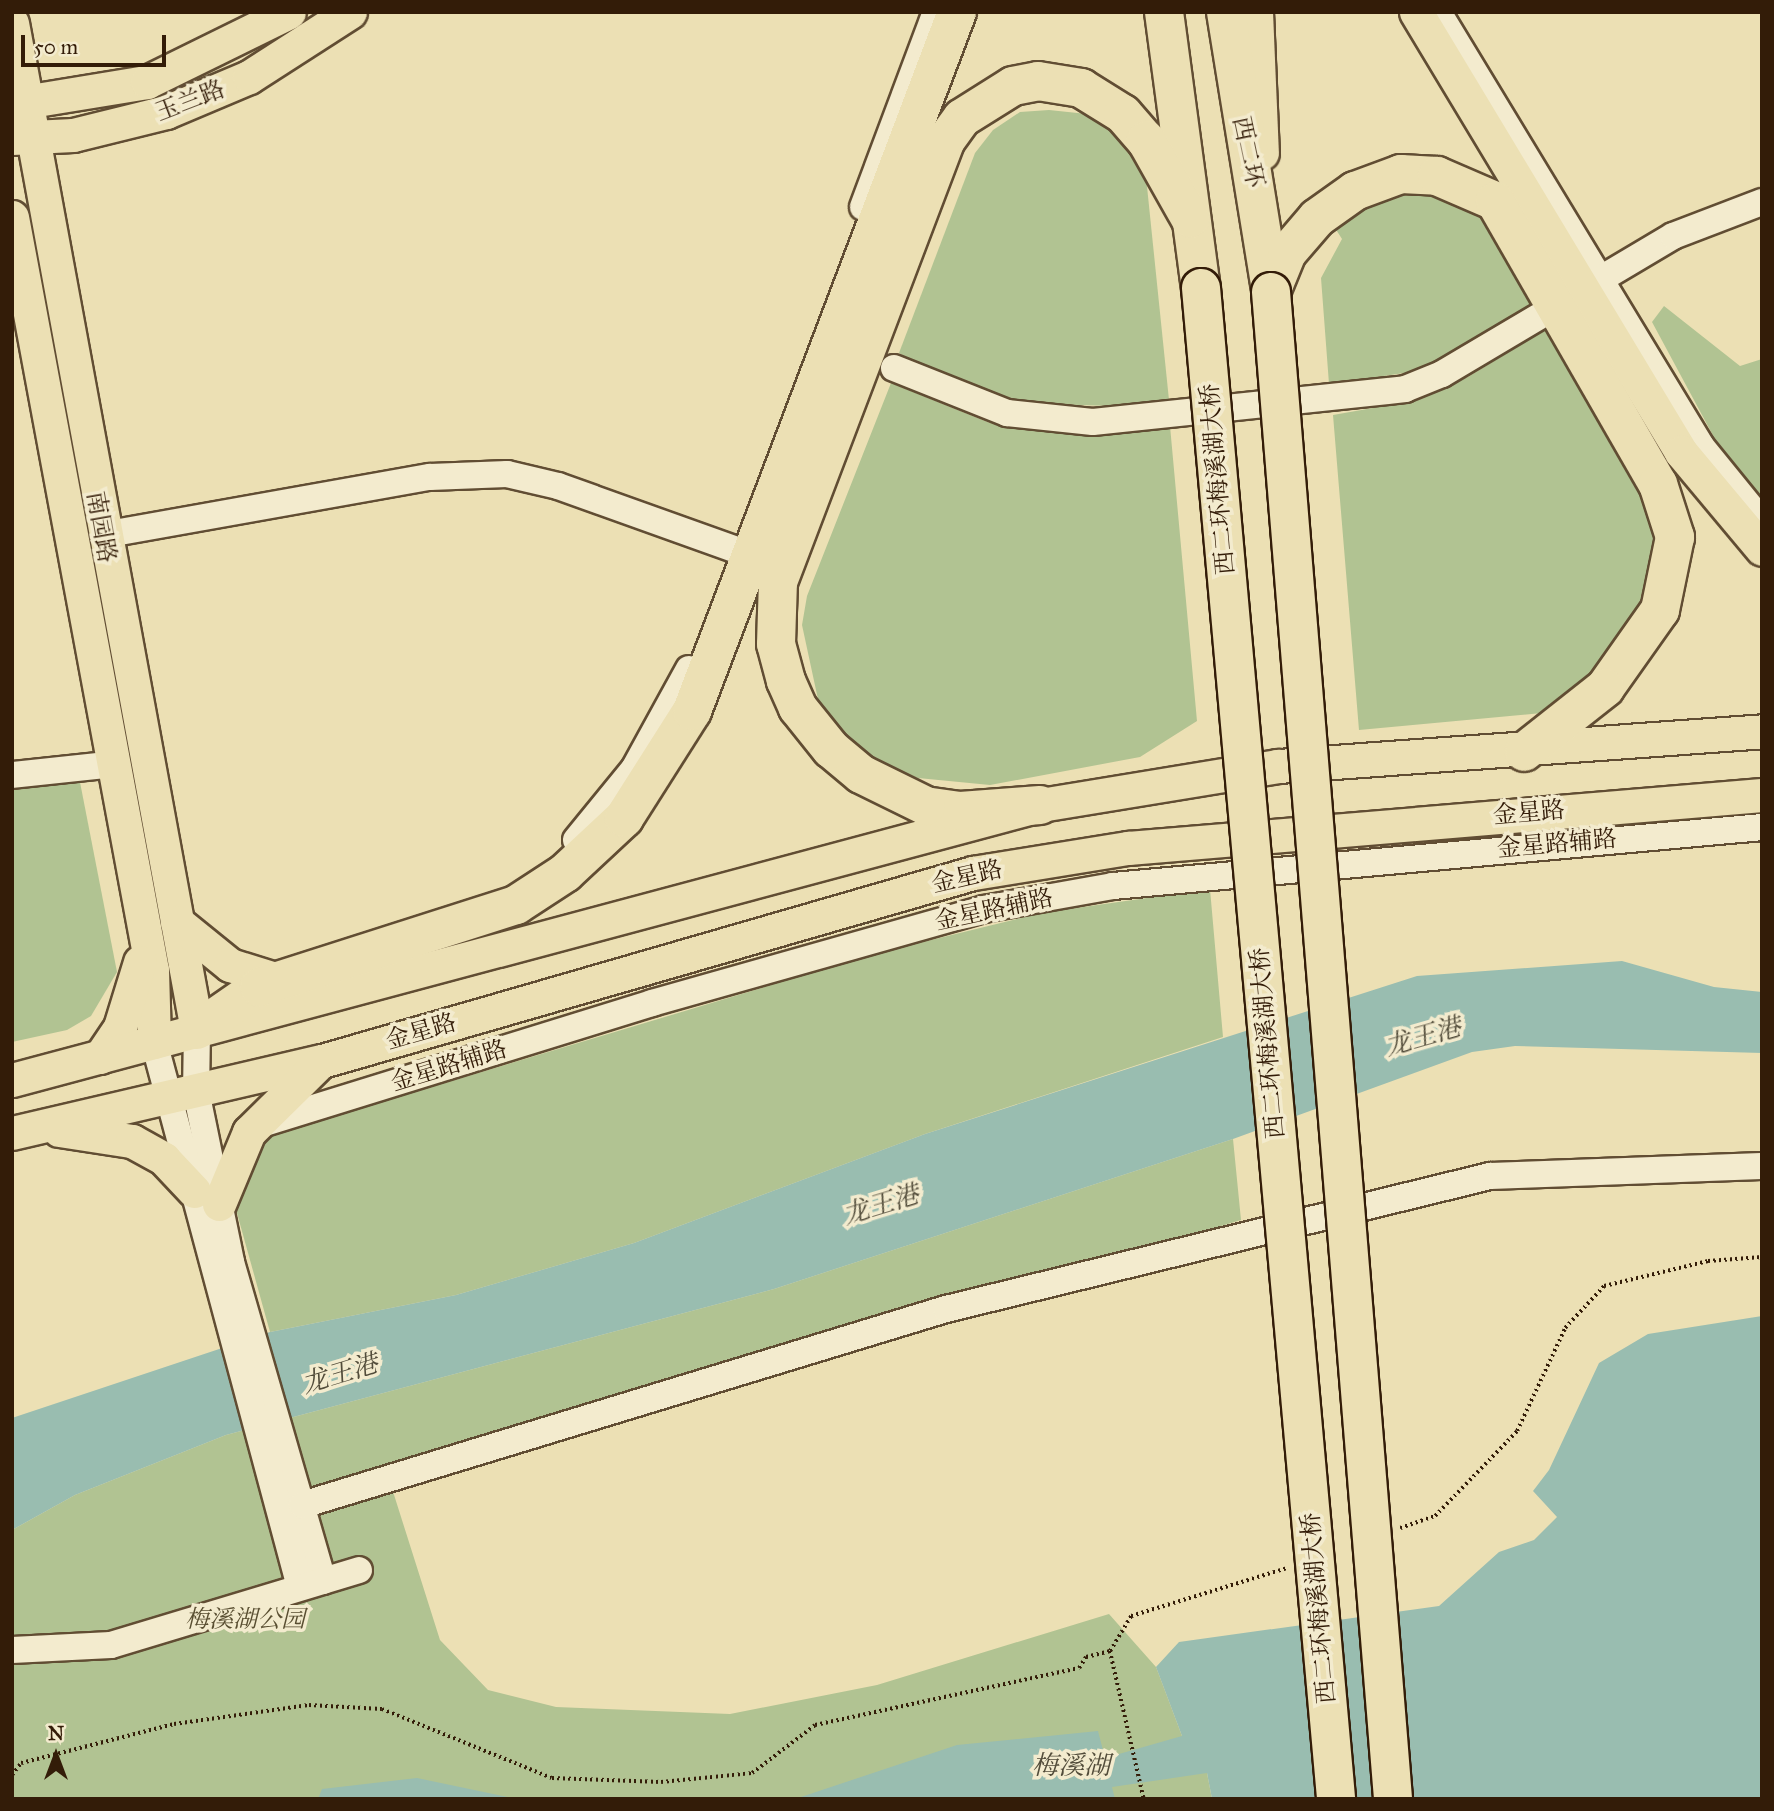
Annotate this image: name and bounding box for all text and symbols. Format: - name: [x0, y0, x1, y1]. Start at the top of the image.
- scale bar: [24, 21, 170, 65]
- text: 50 m: [34, 34, 78, 60]
- street label: 玉兰路: [151, 75, 229, 127]
- street label: 西二环: [1226, 114, 1270, 190]
- street label: 西二环梅溪湖大桥: [1195, 382, 1241, 576]
- street label: 南园路: [81, 489, 121, 565]
- street label: 金星路: [1492, 796, 1566, 830]
- street label: 金星路辅路: [1496, 824, 1618, 864]
- street label: 金星路: [929, 855, 1005, 899]
- street label: 金星路辅路: [932, 883, 1056, 937]
- street label: 西二环梅溪湖大桥: [1245, 946, 1291, 1140]
- street label: 金星路: [382, 1008, 460, 1056]
- water label: 龙王港: [1381, 1011, 1465, 1063]
- street label: 金星路辅路: [387, 1035, 511, 1097]
- water label: 龙王港: [839, 1179, 923, 1231]
- water label: 龙王港: [298, 1348, 382, 1400]
- street label: 西二环梅溪湖大桥: [1296, 1511, 1342, 1705]
- park label: 梅溪湖公园: [185, 1606, 305, 1634]
- north arrow: [21, 1720, 91, 1790]
- text: N: [48, 1722, 64, 1745]
- water label: 梅溪湖: [1032, 1750, 1110, 1782]

